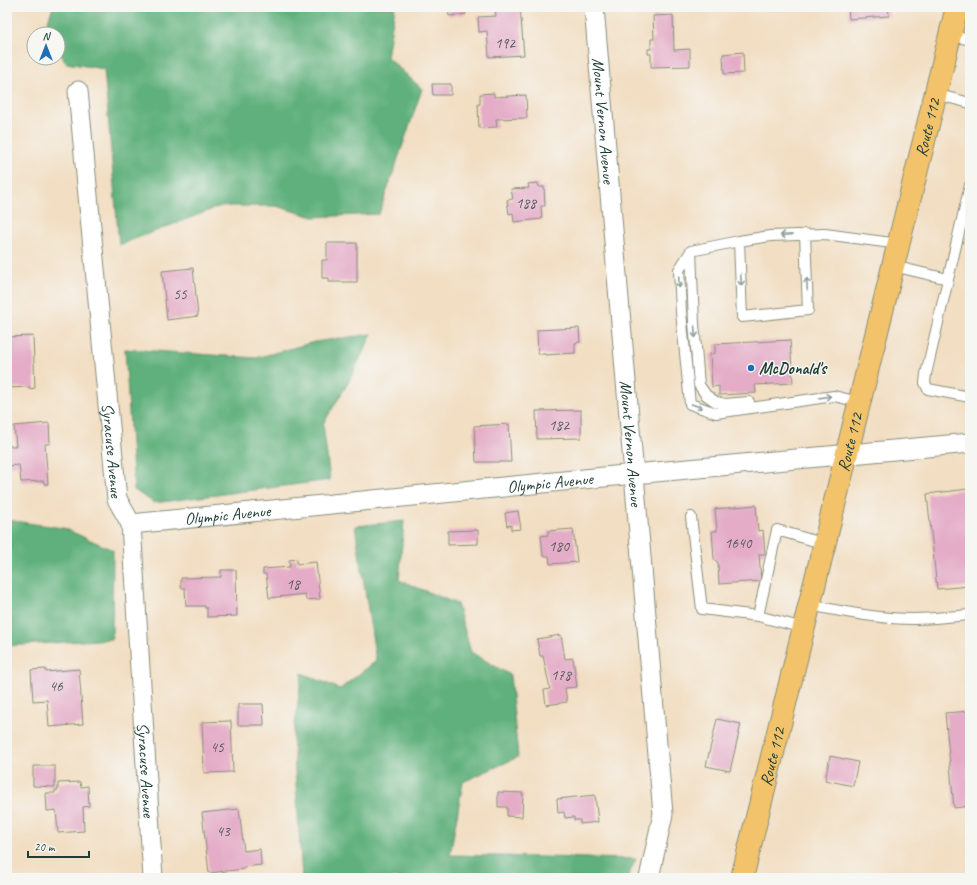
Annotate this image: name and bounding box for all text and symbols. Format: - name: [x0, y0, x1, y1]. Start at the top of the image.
- north arrow: [26, 26, 66, 66]
- text: N: [43, 29, 52, 43]
- house number: 192: [495, 34, 516, 53]
- street label: Mount Vernon Avenue: [588, 57, 620, 186]
- street label: Route 112: [910, 95, 945, 159]
- house number: 188: [516, 194, 537, 213]
- one-way arrow: [780, 232, 793, 239]
- one-way arrow: [737, 273, 744, 286]
- one-way arrow: [676, 275, 683, 288]
- one-way arrow: [803, 278, 811, 291]
- house number: 55: [173, 285, 188, 304]
- one-way arrow: [691, 325, 698, 338]
- place label: McDonald's: [759, 358, 828, 379]
- marker: McDonald's: [746, 363, 756, 373]
- street label: Mount Vernon Avenue: [615, 380, 647, 509]
- one-way arrow: [818, 393, 831, 401]
- street label: Syracuse Avenue: [97, 402, 127, 500]
- one-way arrow: [691, 403, 703, 411]
- street label: Route 112: [832, 409, 867, 474]
- house number: 182: [549, 416, 570, 435]
- street label: Olympic Avenue: [506, 468, 595, 497]
- street label: Olympic Avenue: [184, 500, 273, 529]
- house number: 1640: [724, 534, 753, 553]
- house number: 180: [549, 537, 570, 556]
- house number: 18: [286, 575, 301, 594]
- house number: 178: [551, 666, 572, 685]
- house number: 46: [49, 677, 64, 696]
- street label: Syracuse Avenue: [133, 722, 160, 819]
- street label: Route 112: [755, 724, 790, 788]
- house number: 45: [210, 738, 225, 757]
- house number: 43: [216, 822, 231, 841]
- scale bar: [28, 833, 89, 859]
- text: 20 m: [34, 839, 56, 855]

